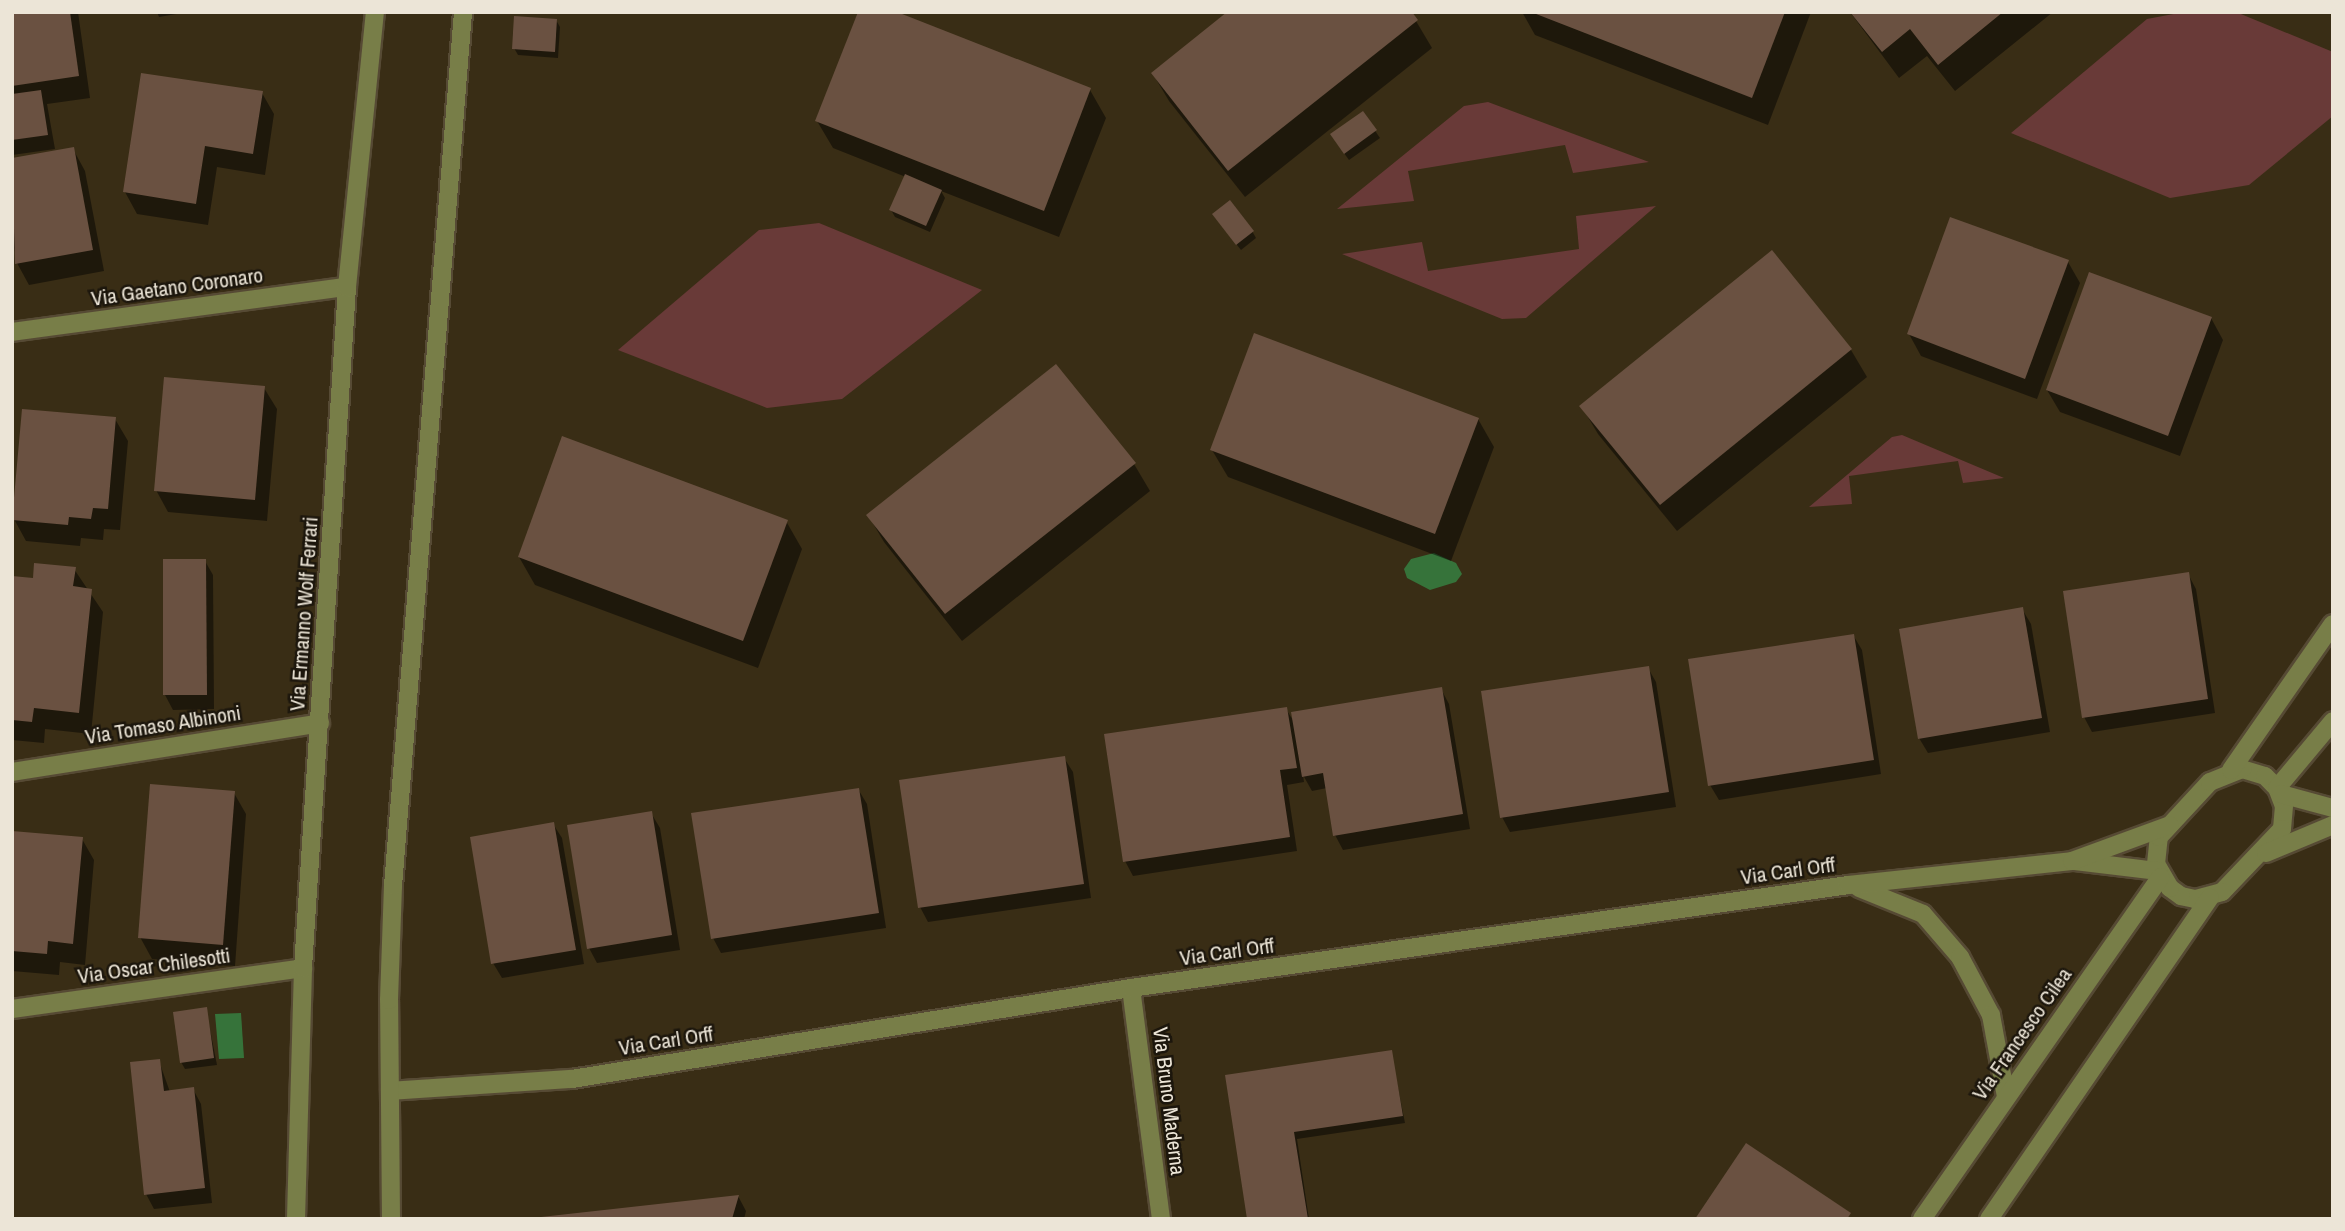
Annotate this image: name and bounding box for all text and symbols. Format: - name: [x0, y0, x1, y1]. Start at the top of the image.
- street label: Via Gaetano Coronaro: [90, 262, 264, 312]
- street label: Via Ermanno Wolf Ferrari: [285, 516, 323, 712]
- street label: Via Tomaso Albinoni: [83, 700, 243, 750]
- street label: Via Carl Orff: [1739, 852, 1837, 890]
- street label: Via Carl Orff: [1178, 933, 1276, 971]
- street label: Via Oscar Chilesotti: [76, 943, 232, 989]
- street label: Via Francesco Cilea: [1967, 963, 2077, 1105]
- street label: Via Carl Orff: [617, 1021, 715, 1061]
- street label: Via Bruno Maderna: [1147, 1026, 1191, 1176]

